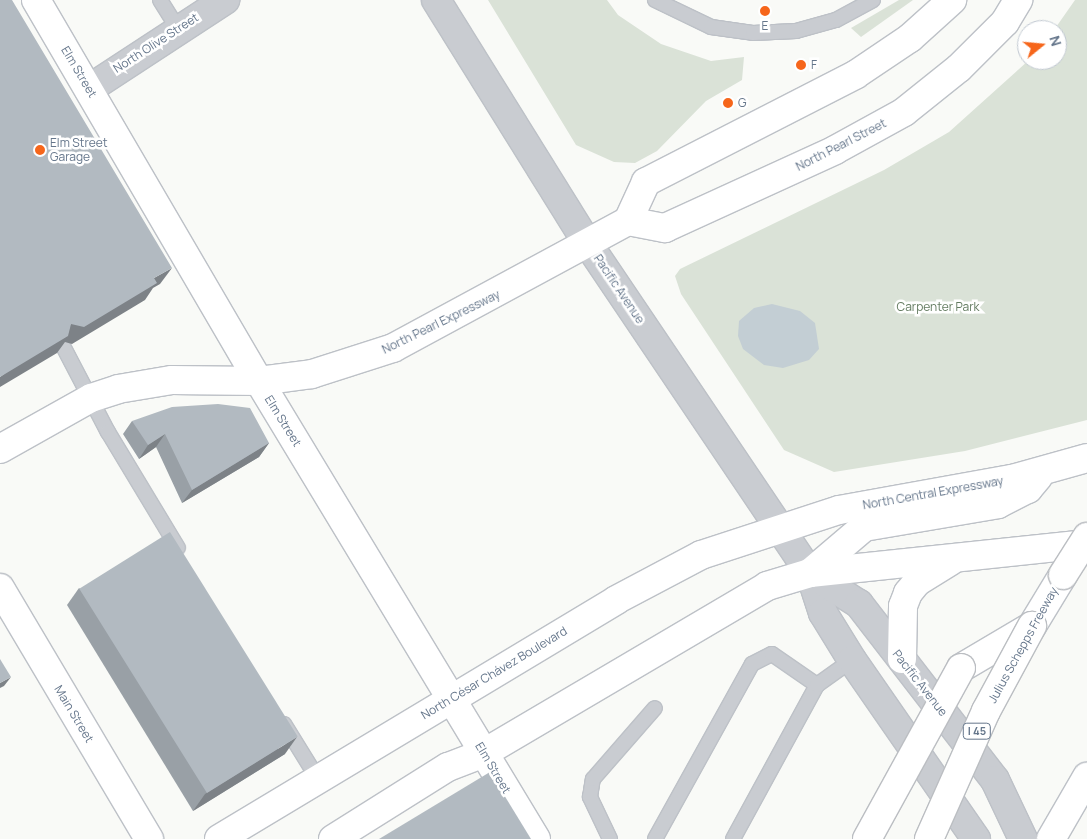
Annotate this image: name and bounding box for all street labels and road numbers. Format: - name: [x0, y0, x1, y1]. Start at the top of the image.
- street label: North Olive Street: [111, 10, 201, 76]
- street label: Elm Street: [58, 44, 100, 100]
- street label: North Pearl Street: [793, 116, 889, 174]
- street label: Pacific Avenue: [591, 252, 647, 326]
- street label: North Pearl Expressway: [380, 287, 502, 357]
- street label: Elm Street: [262, 393, 304, 449]
- street label: North Central Expressway: [862, 474, 1004, 512]
- street label: Julius Schepps Freeway: [985, 584, 1061, 706]
- street label: North César Chávez Boulevard: [418, 624, 570, 722]
- street label: Pacific Avenue: [890, 647, 950, 719]
- street label: Main Street: [51, 683, 97, 745]
- road number: I 45: [962, 722, 992, 739]
- street label: Elm Street: [472, 740, 514, 796]

